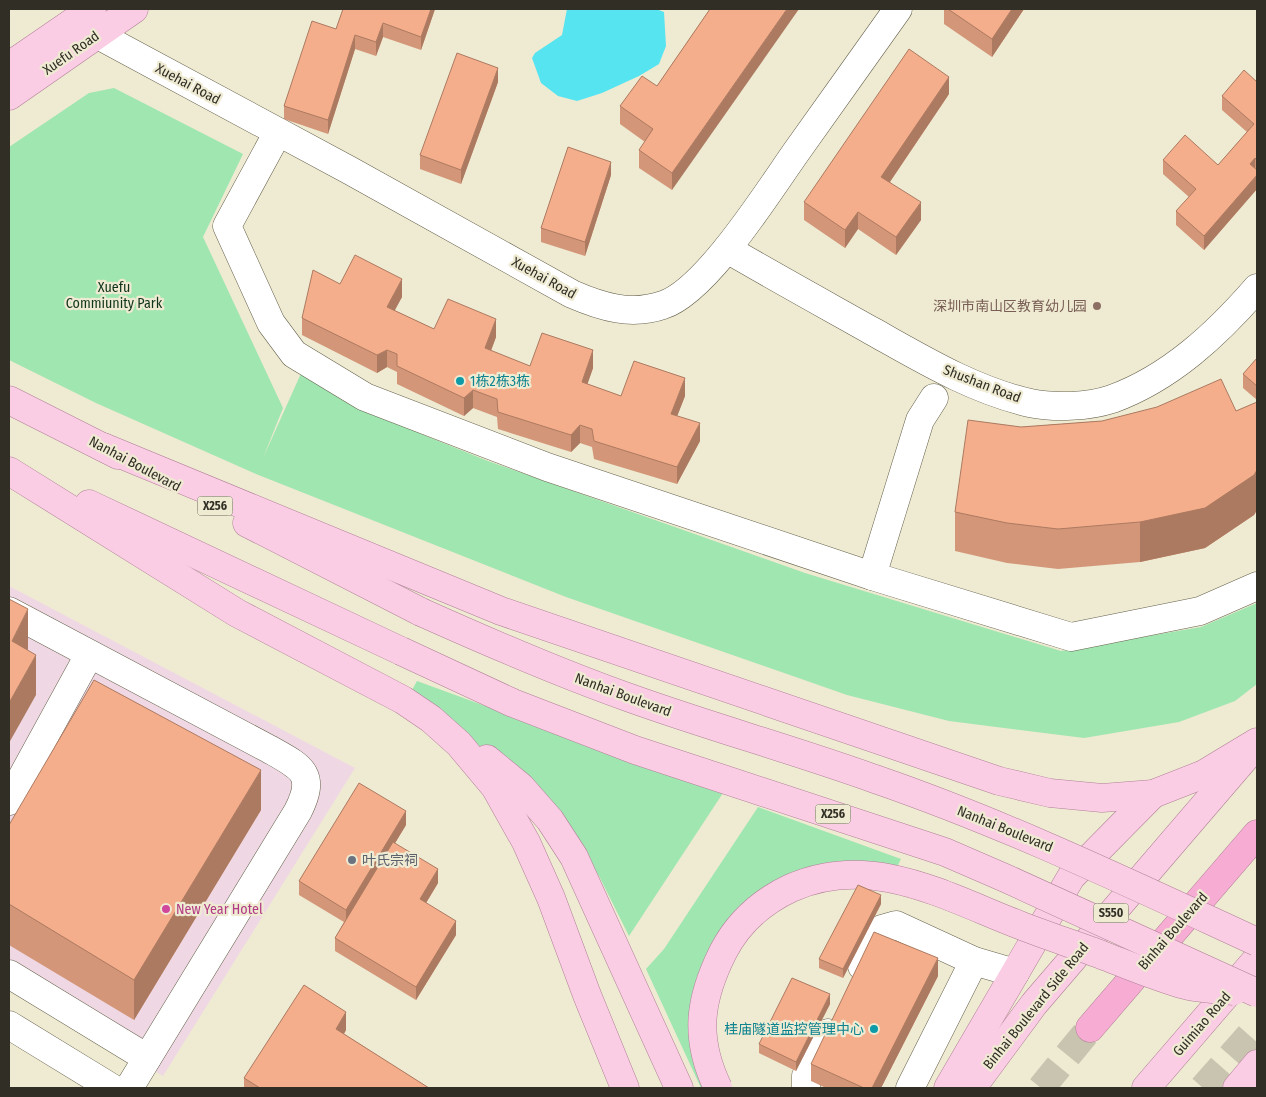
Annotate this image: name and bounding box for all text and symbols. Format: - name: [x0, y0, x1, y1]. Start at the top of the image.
- street label: Xuefu Road: [40, 27, 102, 79]
- street label: Xuehai Road: [153, 60, 223, 108]
- street label: Xuehai Road: [509, 253, 579, 303]
- park label: Xuefu Commiunity Park: [66, 279, 163, 312]
- place label: 深圳市南山区教育幼儿园: [933, 298, 1087, 315]
- marker: 深圳市南山区教育幼儿园: [1091, 300, 1103, 312]
- street label: Shushan Road: [941, 361, 1023, 407]
- place label: 1栋2栋3栋: [470, 373, 530, 390]
- marker: 1栋2栋3栋: [454, 375, 466, 387]
- street label: Nanhai Boulevard: [86, 433, 184, 495]
- road number: X256: [198, 496, 232, 516]
- street label: Nanhai Boulevard: [572, 670, 674, 720]
- street label: Nanhai Boulevard: [955, 802, 1055, 856]
- road number: X256: [816, 804, 850, 824]
- place label: 叶氏宗祠: [362, 852, 418, 869]
- marker: 叶氏宗祠: [346, 854, 358, 866]
- street label: Binhai Boulevard: [1135, 889, 1211, 973]
- place label: New Year Hotel: [176, 901, 263, 918]
- marker: New Year Hotel: [160, 903, 172, 915]
- road number: S550: [1094, 904, 1128, 922]
- street label: Binhai Boulevard Side Road: [980, 939, 1092, 1073]
- street label: Guimiao Road: [1169, 988, 1235, 1060]
- place label: 桂庙隧道监控管理中心: [724, 1021, 864, 1038]
- marker: 桂庙隧道监控管理中心: [868, 1023, 880, 1035]

